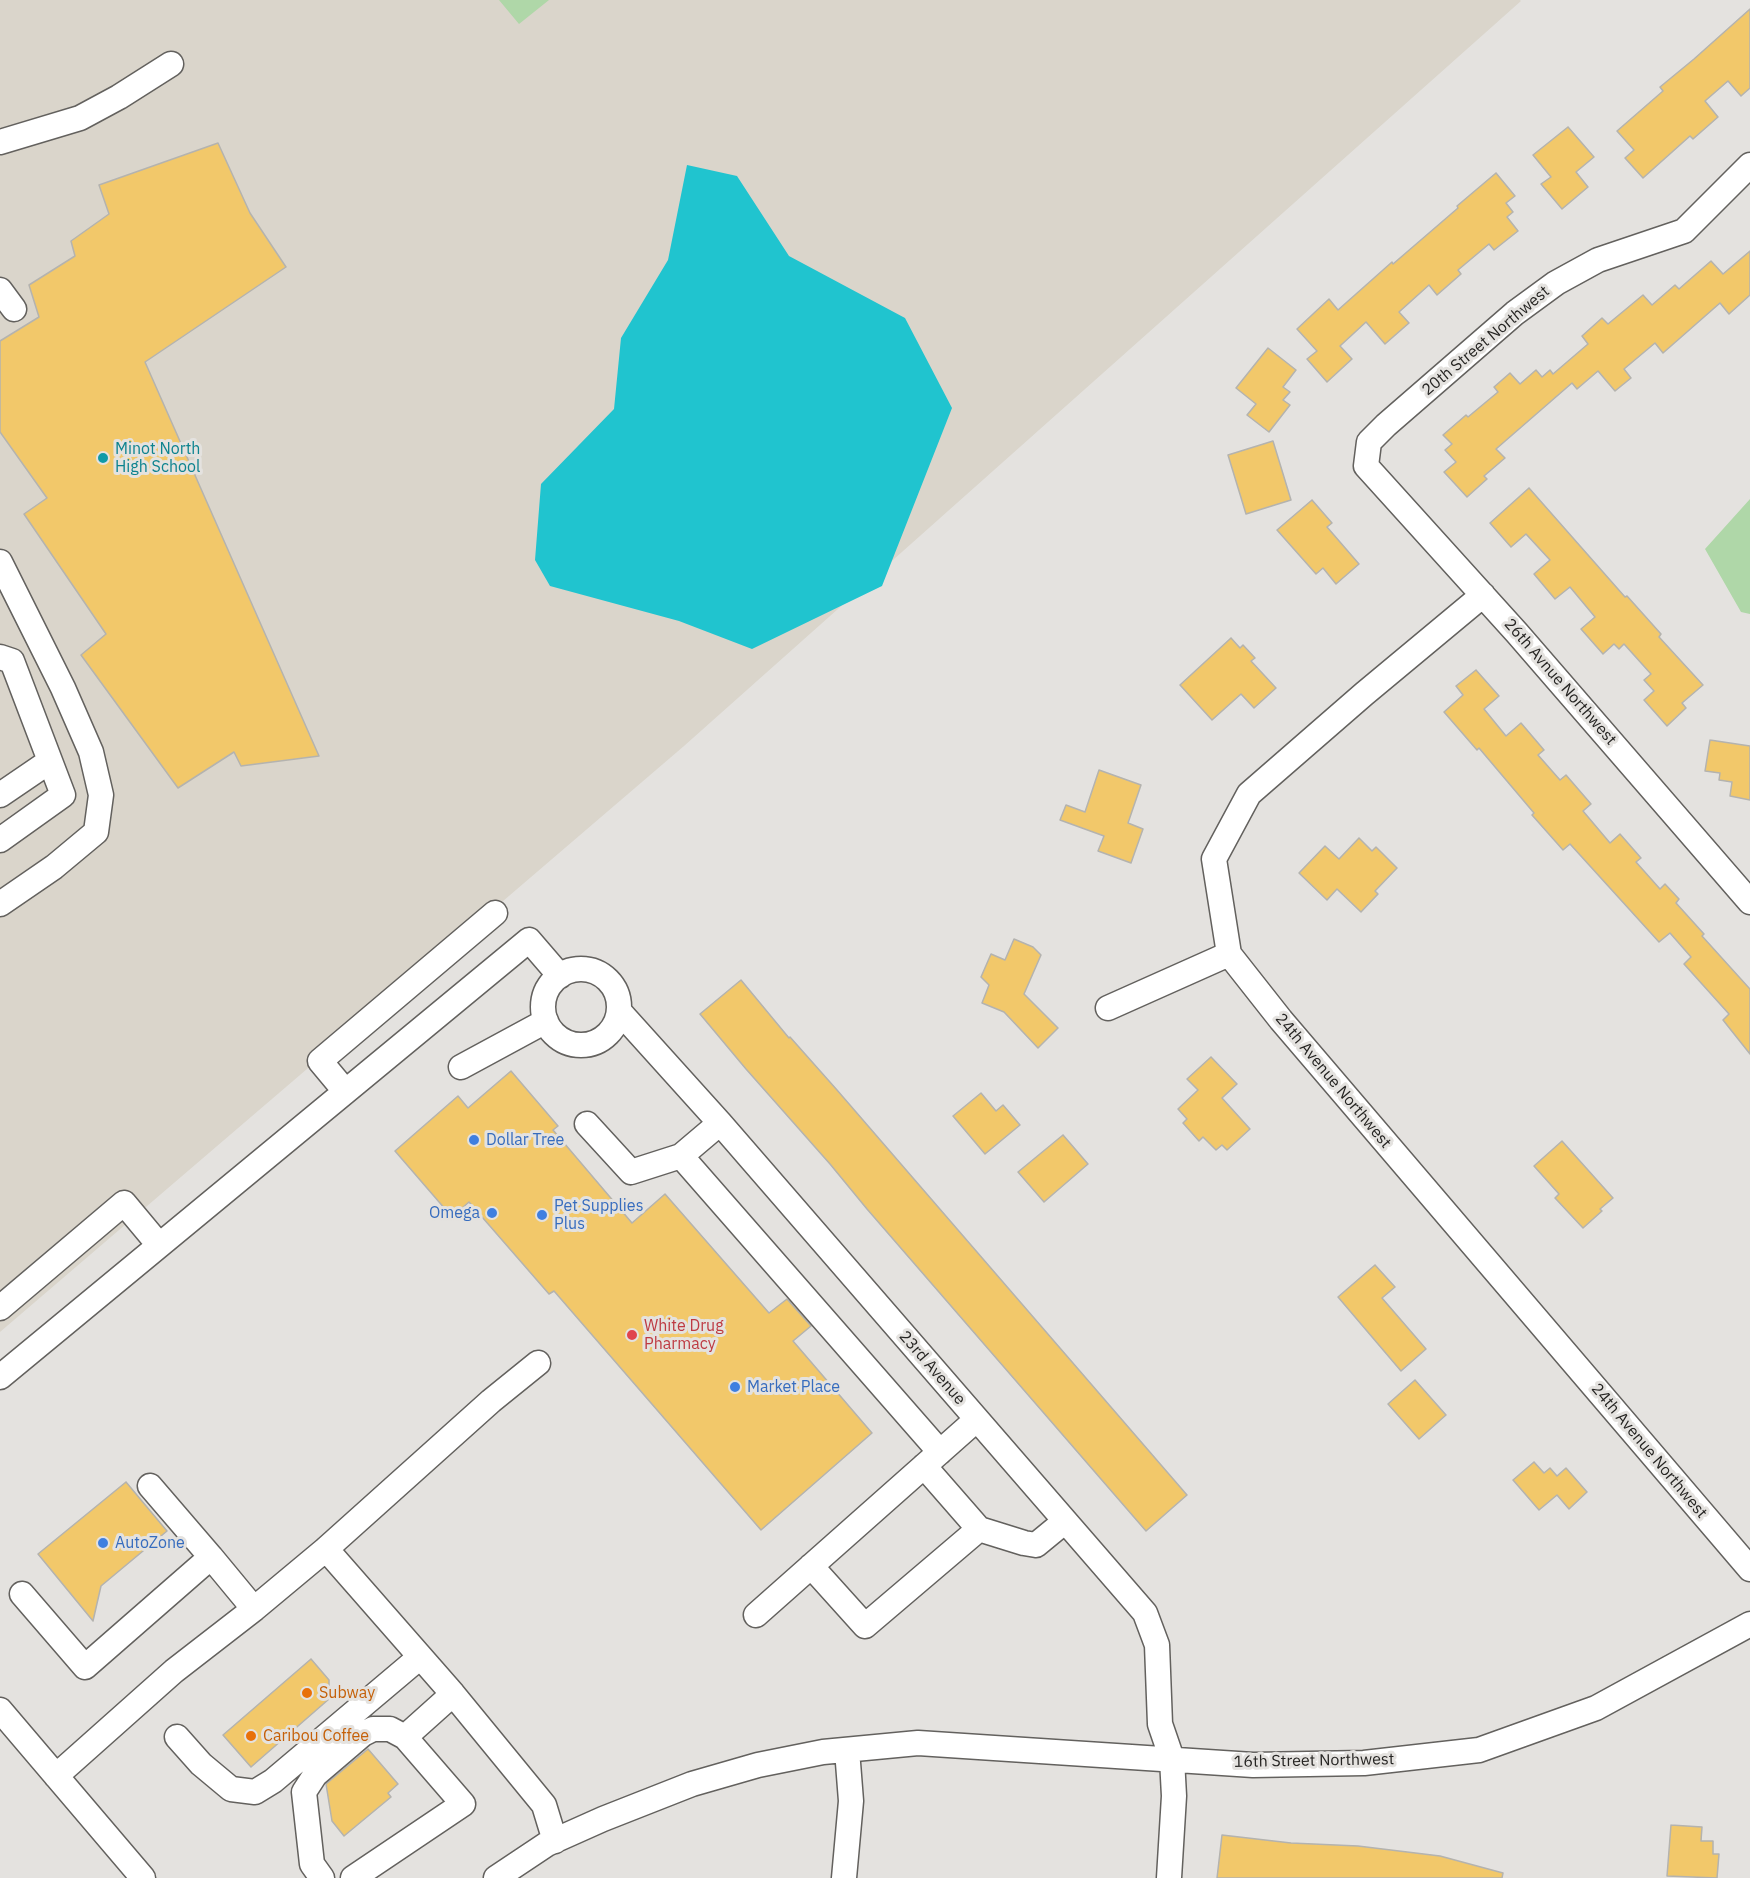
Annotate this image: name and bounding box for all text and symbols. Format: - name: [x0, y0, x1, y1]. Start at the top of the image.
- street label: 20th Street Northwest: [1418, 282, 1554, 400]
- place label: Minot North High School: [115, 439, 200, 477]
- marker: Minot North High School: [96, 451, 110, 465]
- street label: 26th Avnue Northwest: [1500, 615, 1620, 749]
- street label: 24th Avenue Northwest: [1271, 1010, 1395, 1152]
- place label: Dollar Tree: [486, 1130, 564, 1150]
- marker: Dollar Tree: [467, 1133, 481, 1147]
- place label: Pet Supplies Plus: [554, 1196, 643, 1234]
- place label: Omega: [429, 1203, 480, 1223]
- marker: Omega: [485, 1206, 499, 1220]
- marker: Pet Supplies Plus: [535, 1208, 549, 1222]
- place label: White Drug Pharmacy: [644, 1316, 724, 1354]
- street label: 23rd Avenue: [895, 1327, 969, 1409]
- marker: White Drug Pharmacy: [625, 1328, 639, 1342]
- place label: Market Place: [747, 1377, 840, 1397]
- marker: Market Place: [728, 1380, 742, 1394]
- street label: 24th Avenue Northwest: [1587, 1380, 1711, 1522]
- place label: AutoZone: [115, 1533, 185, 1553]
- marker: AutoZone: [96, 1536, 110, 1550]
- place label: Subway: [319, 1683, 375, 1703]
- marker: Subway: [300, 1686, 314, 1700]
- place label: Caribou Coffee: [263, 1726, 369, 1746]
- marker: Caribou Coffee: [244, 1729, 258, 1743]
- street label: 16th Street Northwest: [1234, 1750, 1394, 1772]

